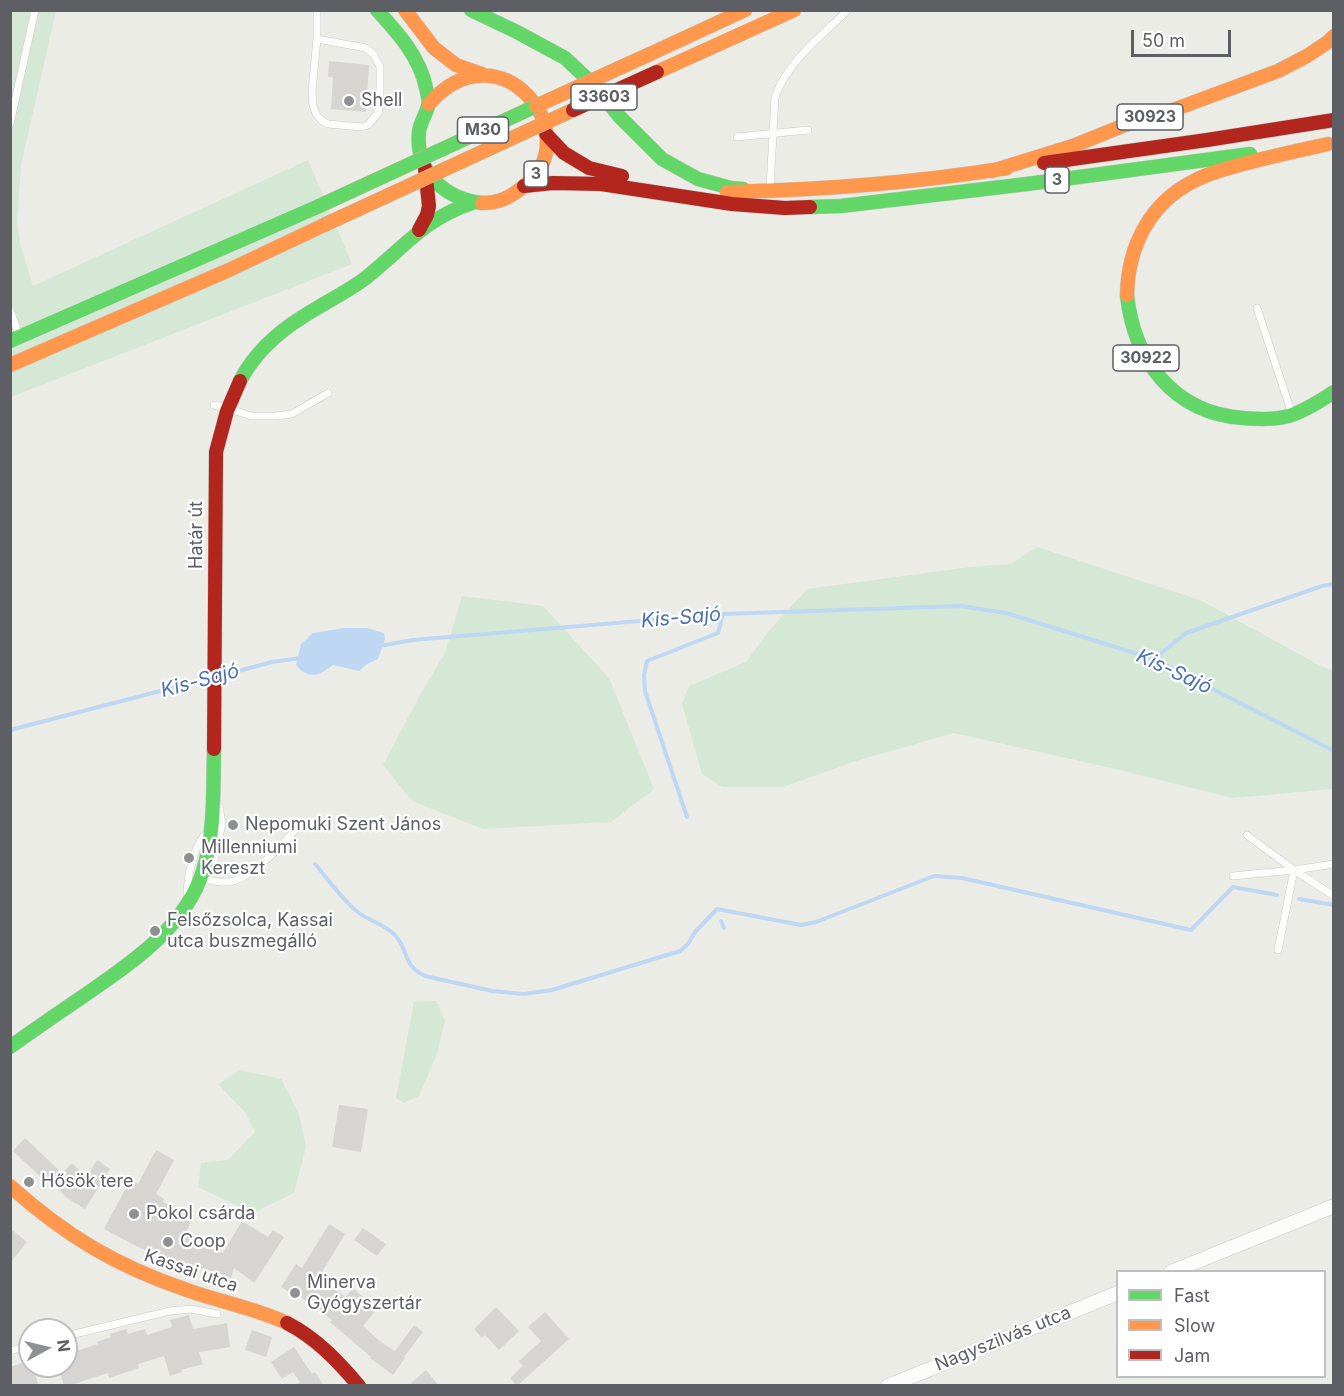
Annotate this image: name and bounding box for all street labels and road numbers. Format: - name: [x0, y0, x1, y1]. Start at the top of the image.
- road number: 33603: [571, 84, 637, 110]
- road number: 30923: [1117, 104, 1183, 130]
- road number: M30: [458, 117, 508, 143]
- road number: 3: [524, 161, 548, 187]
- road number: 3: [1045, 167, 1069, 193]
- road number: 30922: [1113, 345, 1179, 371]
- street label: Határ út: [186, 501, 208, 569]
- street label: Kassai utca: [141, 1245, 241, 1297]
- street label: Nagyszilvás utca: [932, 1302, 1074, 1376]

